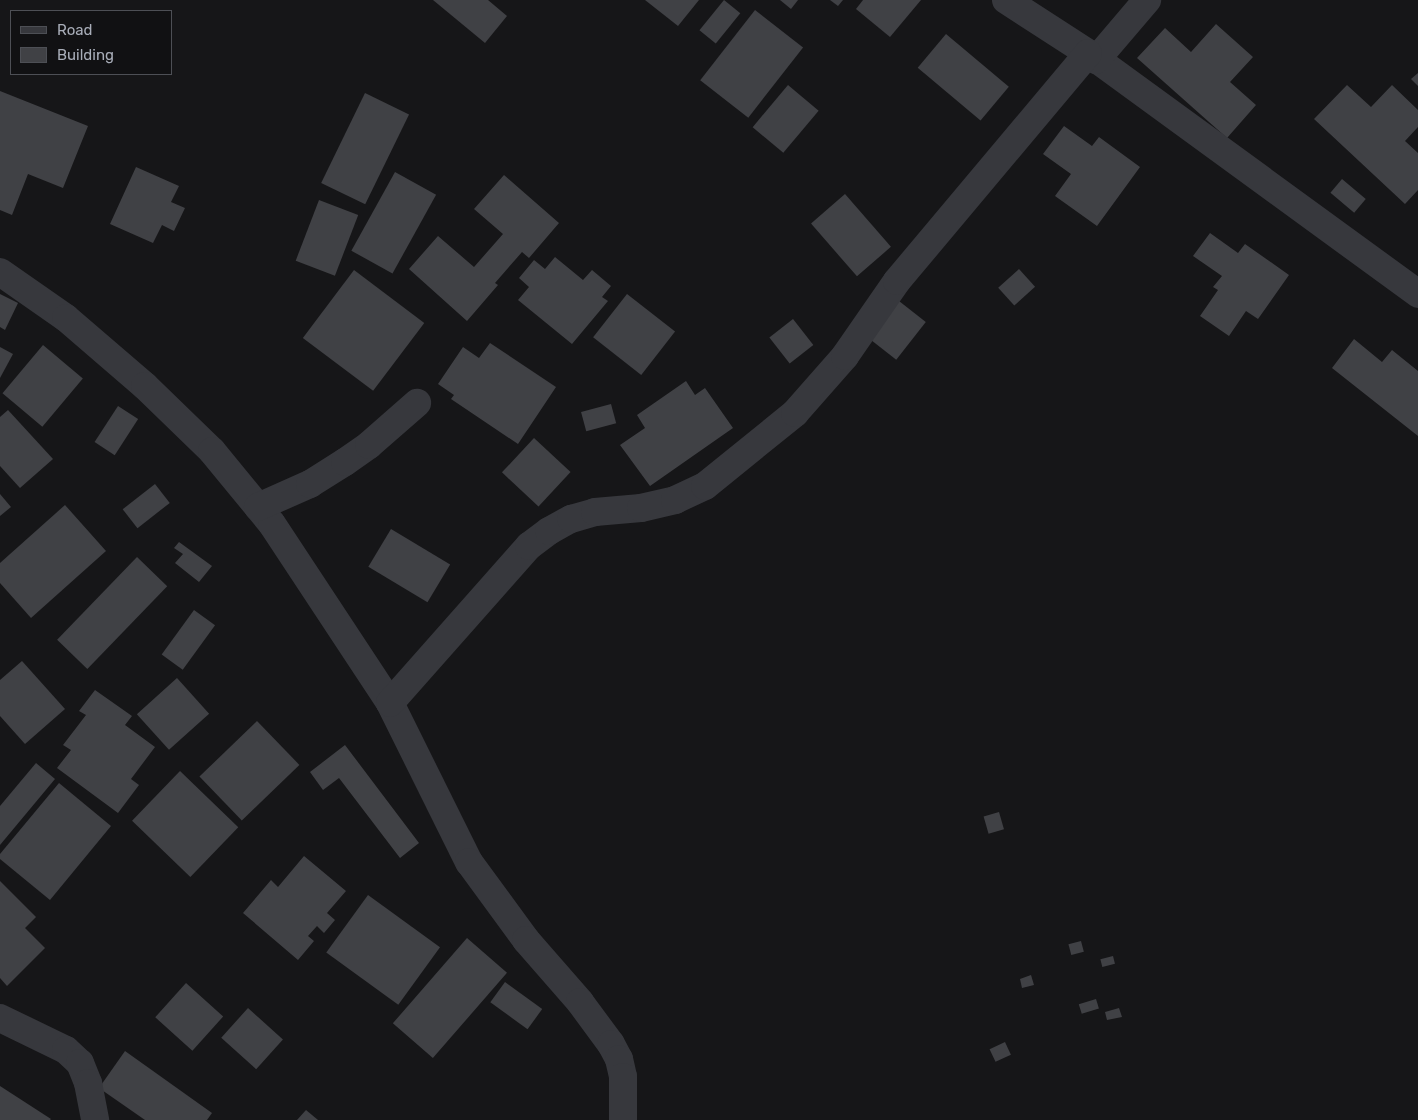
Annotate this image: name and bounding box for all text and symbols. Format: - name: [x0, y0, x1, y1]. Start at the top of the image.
- legend: [10, 10, 172, 75]
- text: Road: [57, 21, 93, 39]
- text: Building: [57, 46, 114, 64]

